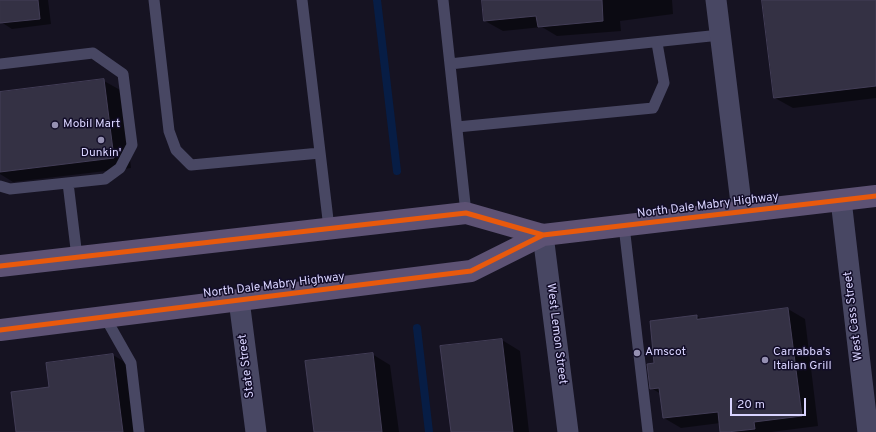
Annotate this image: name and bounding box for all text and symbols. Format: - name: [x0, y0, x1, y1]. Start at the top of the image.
- place label: Mobil Mart: [63, 118, 120, 132]
- marker: Mobil Mart: [50, 120, 60, 130]
- marker: Dunkin': [96, 135, 106, 145]
- place label: Dunkin': [81, 147, 121, 161]
- street label: North Dale Mabry Highway: [636, 190, 780, 222]
- street label: North Dale Mabry Highway: [202, 270, 346, 302]
- street label: West Cass Street: [841, 270, 867, 362]
- street label: West Lemon Street: [543, 283, 569, 385]
- street label: State Street: [236, 333, 258, 399]
- place label: Amscot: [645, 346, 686, 360]
- place label: Carrabba's Italian Grill: [773, 346, 832, 374]
- marker: Amscot: [632, 348, 642, 358]
- marker: Carrabba's Italian Grill: [760, 355, 770, 365]
- scale bar: [732, 390, 808, 416]
- text: 20 m: [737, 397, 765, 413]

